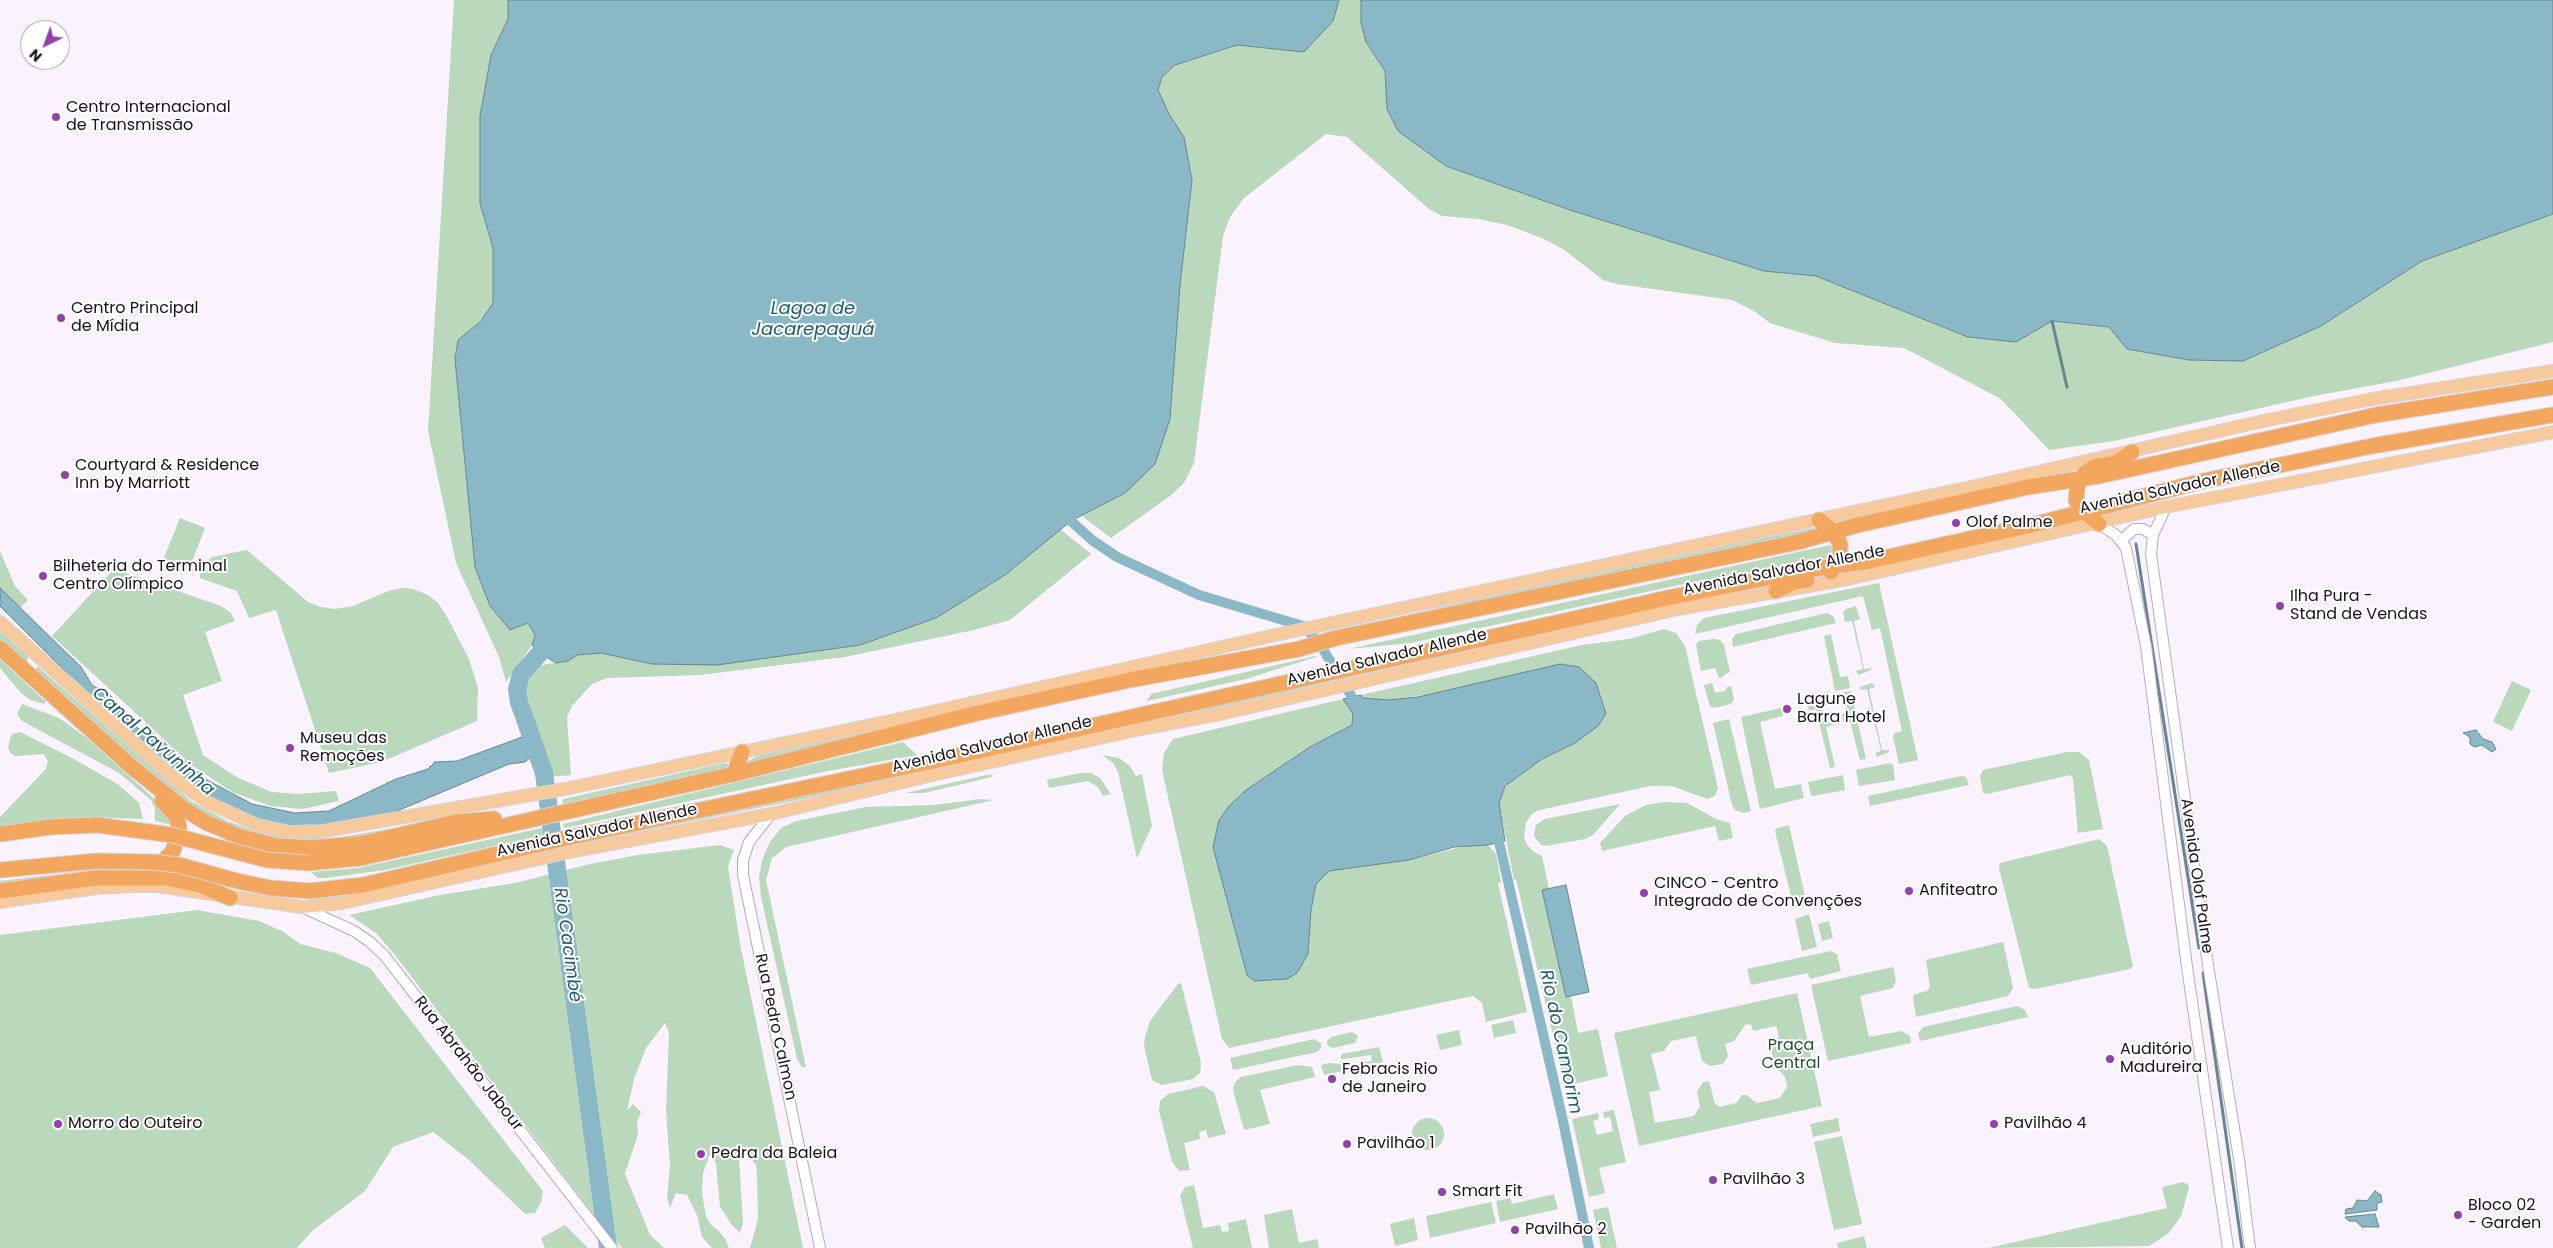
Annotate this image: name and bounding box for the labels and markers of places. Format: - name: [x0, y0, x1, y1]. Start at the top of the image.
- place label: Centro Internacional de Transmissão: [66, 98, 231, 136]
- marker: Centro Internacional de Transmissão: [50, 111, 62, 123]
- place label: Centro Principal de Mídia: [71, 299, 198, 337]
- marker: Centro Principal de Mídia: [55, 312, 67, 324]
- place label: Courtyard & Residence Inn by Marriott: [75, 456, 259, 494]
- marker: Courtyard & Residence Inn by Marriott: [59, 469, 71, 481]
- place label: Olof Palme: [1966, 513, 2053, 533]
- marker: Olof Palme: [1950, 517, 1962, 529]
- place label: Bilheteria do Terminal Centro Olímpico: [53, 557, 227, 595]
- marker: Bilheteria do Terminal Centro Olímpico: [37, 570, 49, 582]
- place label: Ilha Pura - Stand de Vendas: [2290, 587, 2427, 625]
- marker: Ilha Pura - Stand de Vendas: [2274, 600, 2286, 612]
- place label: Lagune Barra Hotel: [1797, 690, 1886, 728]
- marker: Lagune Barra Hotel: [1781, 703, 1793, 715]
- place label: Museu das Remoções: [300, 729, 387, 767]
- marker: Museu das Remoções: [284, 742, 296, 754]
- place label: CINCO - Centro Integrado de Convenções: [1654, 874, 1862, 912]
- place label: Anfiteatro: [1919, 881, 1998, 901]
- marker: Anfiteatro: [1903, 885, 1915, 897]
- marker: CINCO - Centro Integrado de Convenções: [1638, 887, 1650, 899]
- place label: Auditório Madureira: [2120, 1040, 2202, 1078]
- marker: Auditório Madureira: [2104, 1053, 2116, 1065]
- place label: Febracis Rio de Janeiro: [1342, 1060, 1438, 1098]
- marker: Febracis Rio de Janeiro: [1326, 1073, 1338, 1085]
- place label: Morro do Outeiro: [68, 1114, 202, 1134]
- place label: Pavilhão 4: [2004, 1114, 2087, 1134]
- marker: Morro do Outeiro: [52, 1118, 64, 1130]
- marker: Pavilhão 4: [1988, 1118, 2000, 1130]
- place label: Pavilhão 1: [1357, 1134, 1435, 1154]
- marker: Pavilhão 1: [1341, 1138, 1353, 1150]
- place label: Pedra da Baleia: [711, 1144, 837, 1164]
- marker: Pedra da Baleia: [695, 1148, 707, 1160]
- place label: Pavilhão 3: [1723, 1170, 1805, 1190]
- marker: Pavilhão 3: [1707, 1174, 1719, 1186]
- place label: Smart Fit: [1452, 1182, 1523, 1202]
- marker: Smart Fit: [1436, 1186, 1448, 1198]
- place label: Bloco 02 - Garden: [2468, 1196, 2541, 1234]
- marker: Bloco 02 - Garden: [2452, 1209, 2464, 1221]
- place label: Pavilhão 2: [1525, 1220, 1607, 1240]
- marker: Pavilhão 2: [1509, 1224, 1521, 1236]

